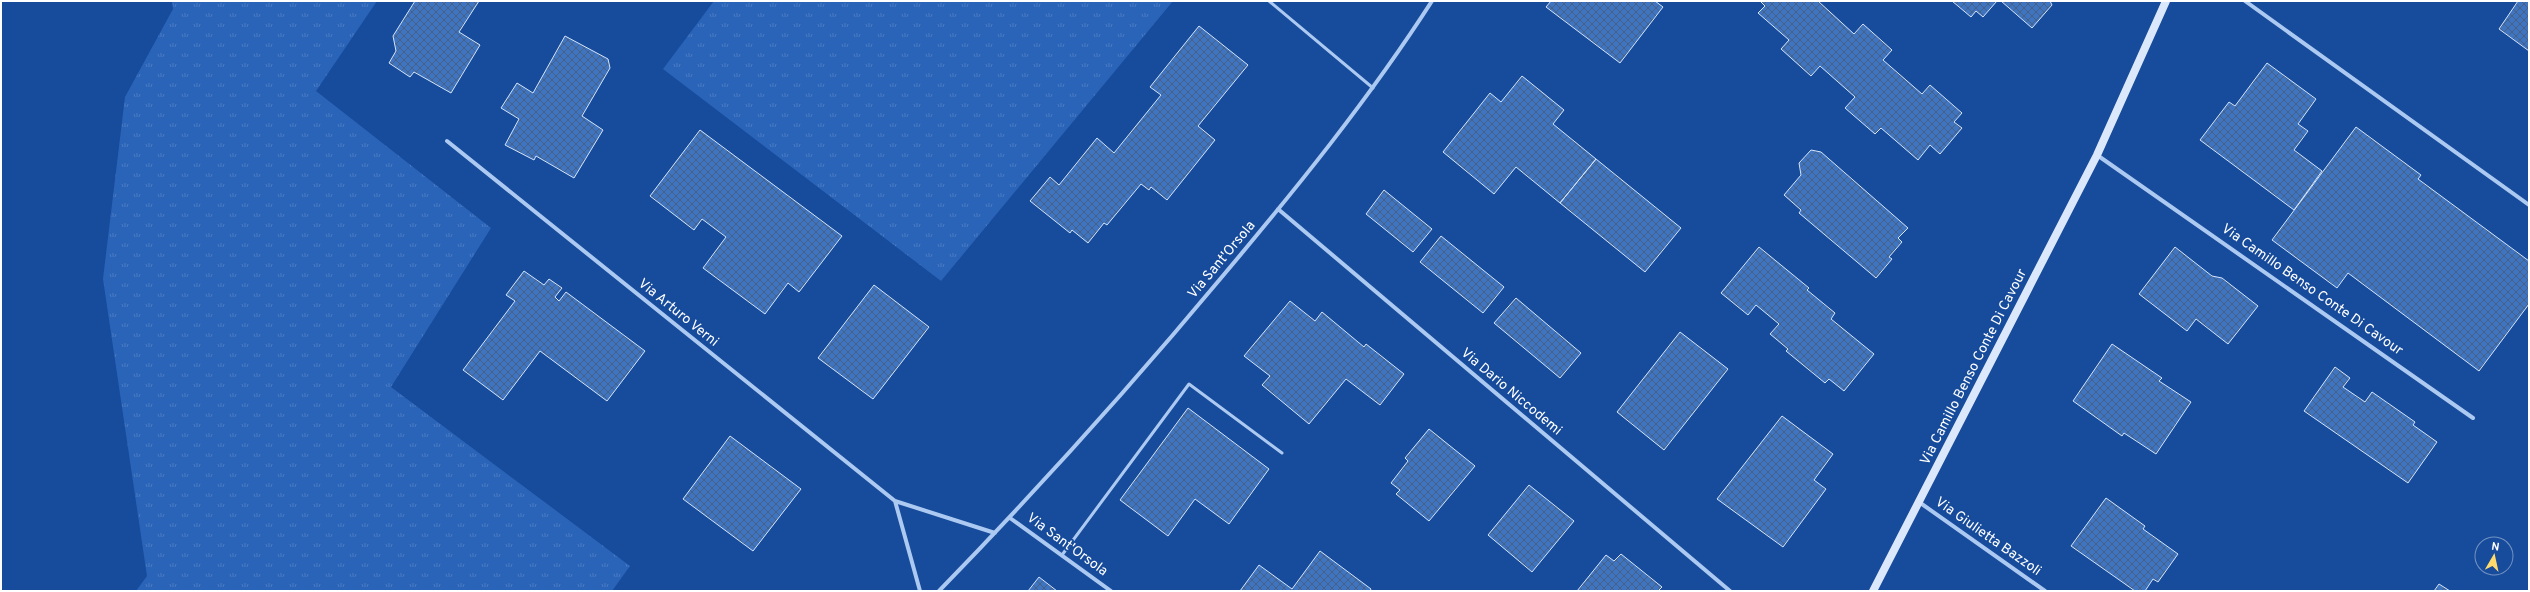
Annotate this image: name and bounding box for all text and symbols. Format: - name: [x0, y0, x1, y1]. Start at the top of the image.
- street label: Via Sant'Orsola: [1185, 218, 1259, 302]
- street label: Via Camillo Benso Conte Di Cavour: [2218, 221, 2407, 360]
- street label: Via Camillo Benso Conte Di Cavour: [1917, 266, 2031, 468]
- street label: Via Arturo Verni: [634, 275, 722, 351]
- street label: Via Dario Niccodemi: [1457, 345, 1565, 439]
- street label: Via Giulietta Bazzoli: [1932, 494, 2044, 580]
- street label: Via Sant'Orsola: [1023, 510, 1111, 580]
- north arrow: [2474, 536, 2514, 576]
- text: N: [2490, 540, 2500, 555]

